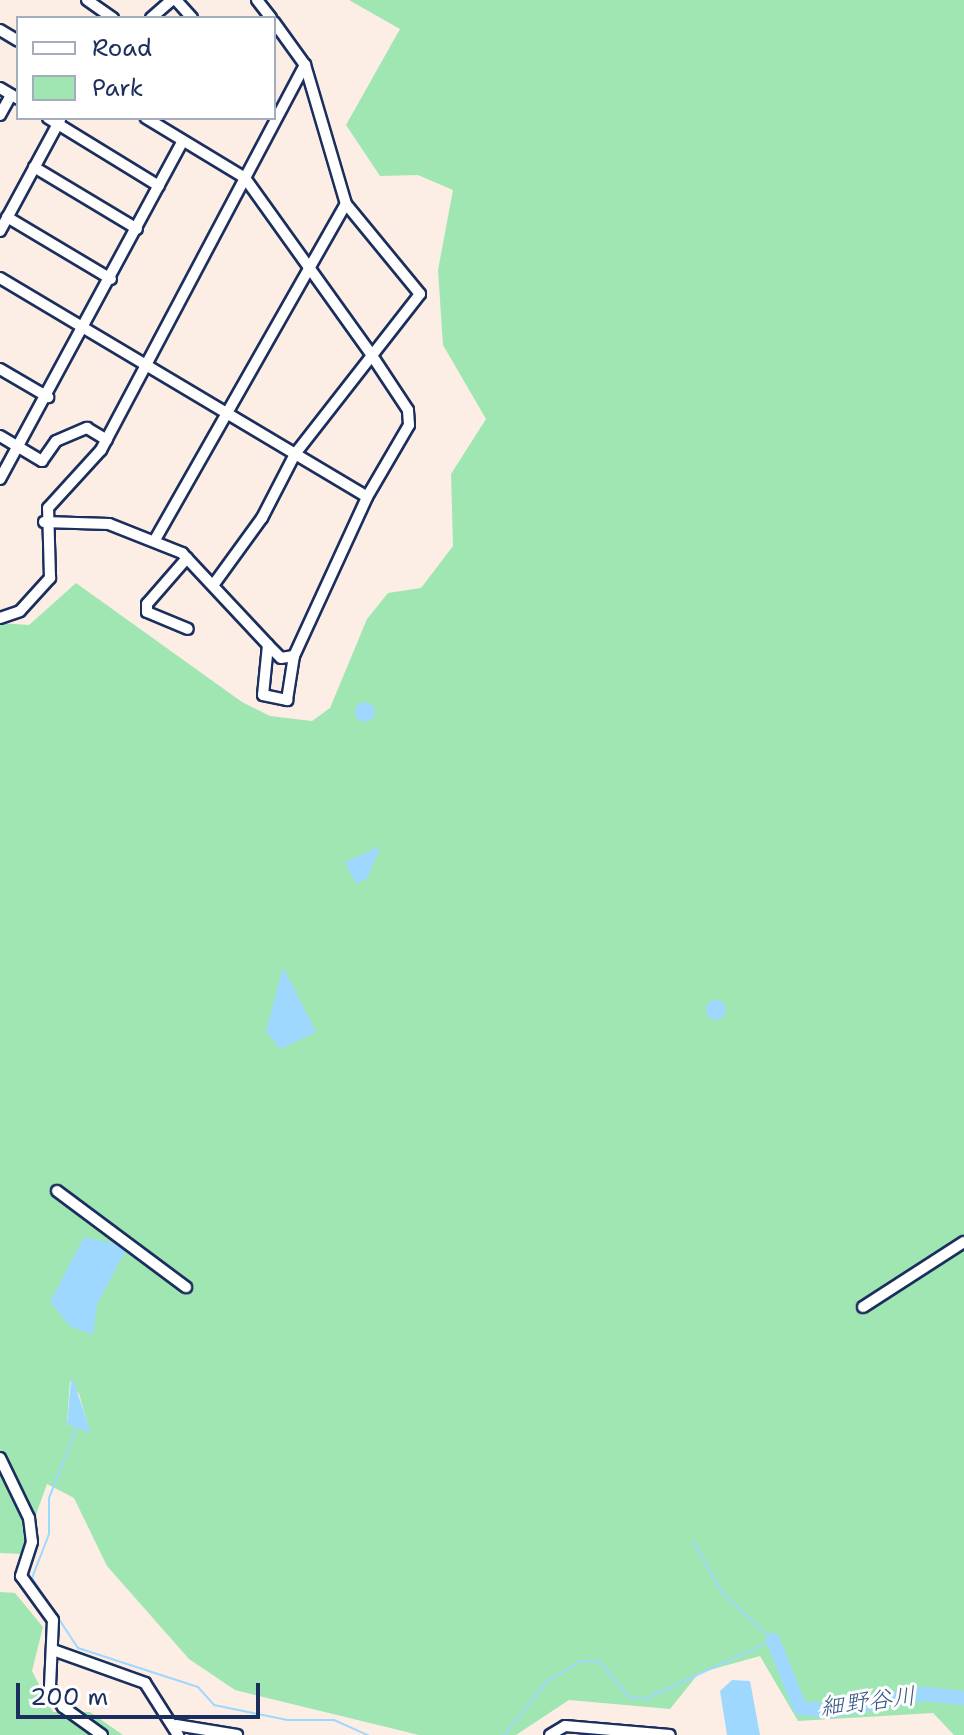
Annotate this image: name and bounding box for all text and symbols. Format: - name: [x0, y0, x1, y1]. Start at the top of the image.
- legend: [16, 16, 276, 120]
- text: Road: [92, 32, 152, 64]
- text: Park: [92, 72, 144, 104]
- scale bar: [20, 1667, 264, 1717]
- text: 200 m: [30, 1681, 108, 1713]
- water label: 細野谷川: [819, 1682, 917, 1722]

